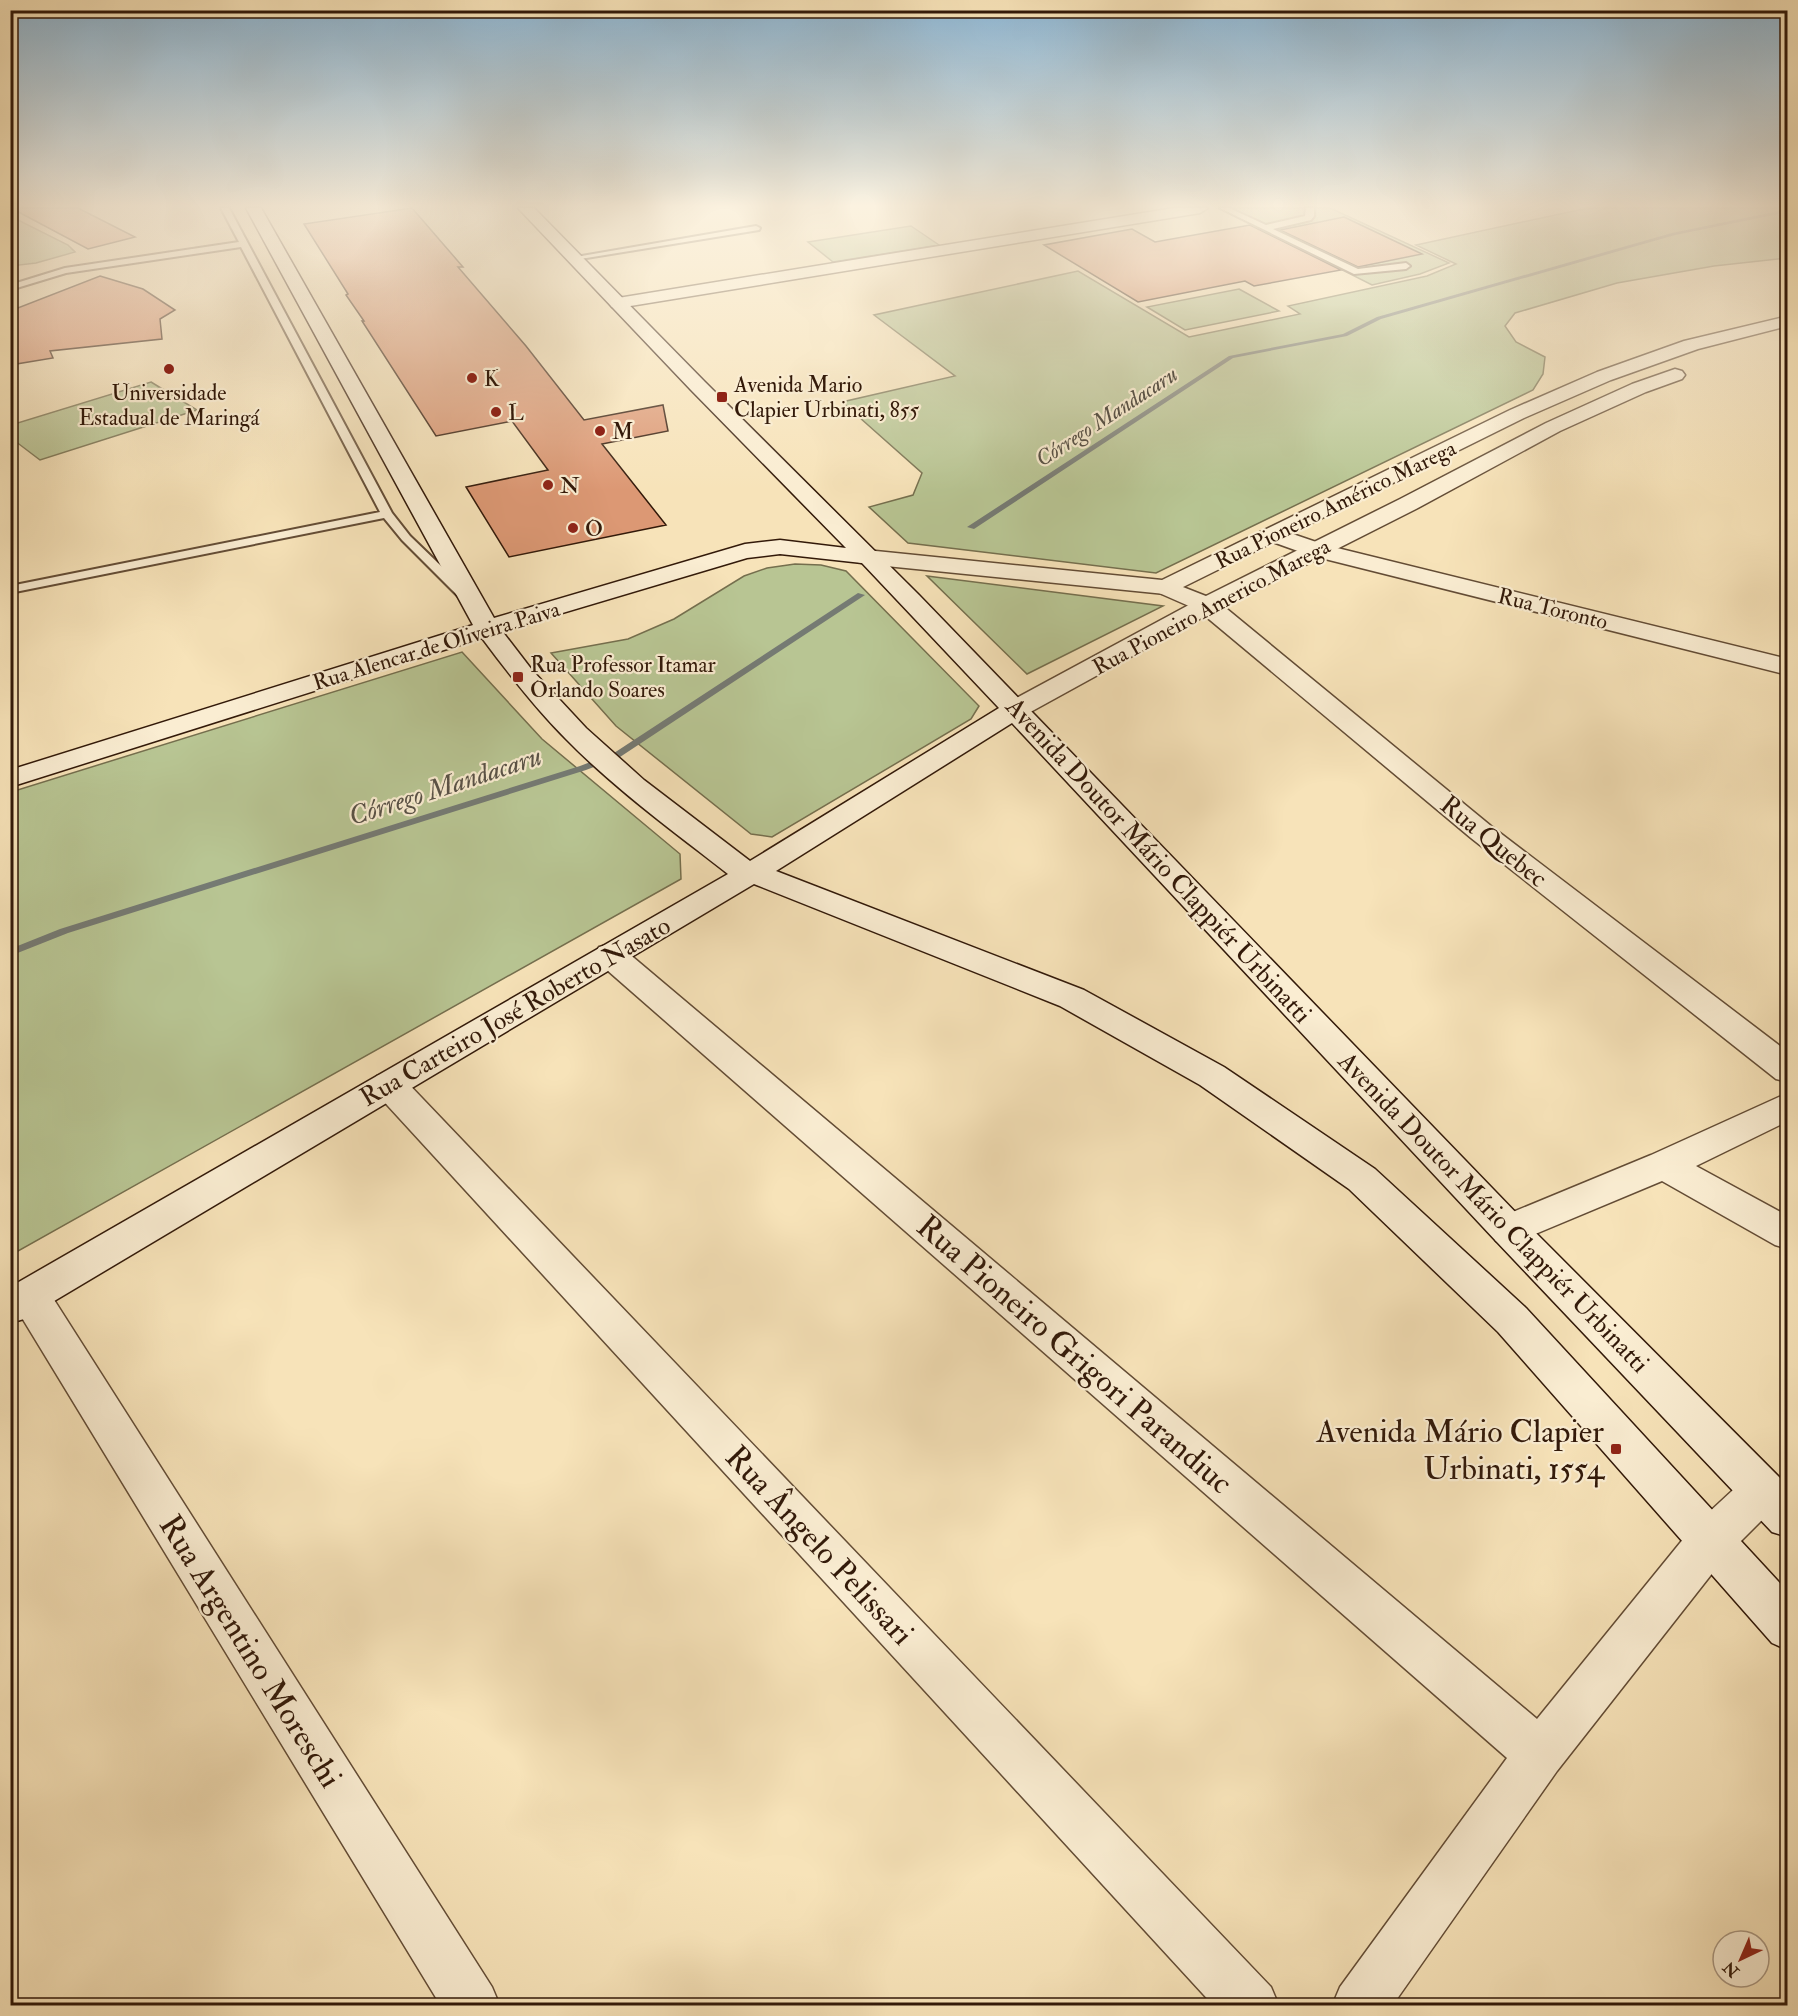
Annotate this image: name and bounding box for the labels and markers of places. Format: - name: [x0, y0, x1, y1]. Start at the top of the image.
- marker: Universidade Estadual de Maringá: [162, 362, 176, 376]
- place label: K: [484, 365, 500, 393]
- marker: K: [465, 371, 479, 385]
- place label: Avenida Mario Clapier Urbinati, 855: [733, 371, 920, 425]
- place label: Universidade Estadual de Maringá: [78, 379, 261, 432]
- marker: Avenida Mario Clapier Urbinati, 855: [715, 390, 729, 404]
- place label: L: [508, 399, 524, 427]
- marker: L: [489, 405, 503, 419]
- place label: M: [612, 418, 633, 446]
- marker: M: [593, 424, 607, 438]
- place label: N: [560, 472, 580, 500]
- marker: N: [541, 478, 555, 492]
- place label: O: [585, 515, 603, 543]
- marker: O: [566, 521, 580, 535]
- place label: Rua Professor Itamar Orlando Soares: [530, 651, 717, 704]
- marker: Rua Professor Itamar Orlando Soares: [511, 670, 525, 684]
- place label: Avenida Mário Clapier Urbinati, 1554: [1315, 1412, 1606, 1489]
- marker: Avenida Mário Clapier Urbinati, 1554: [1609, 1442, 1623, 1456]

